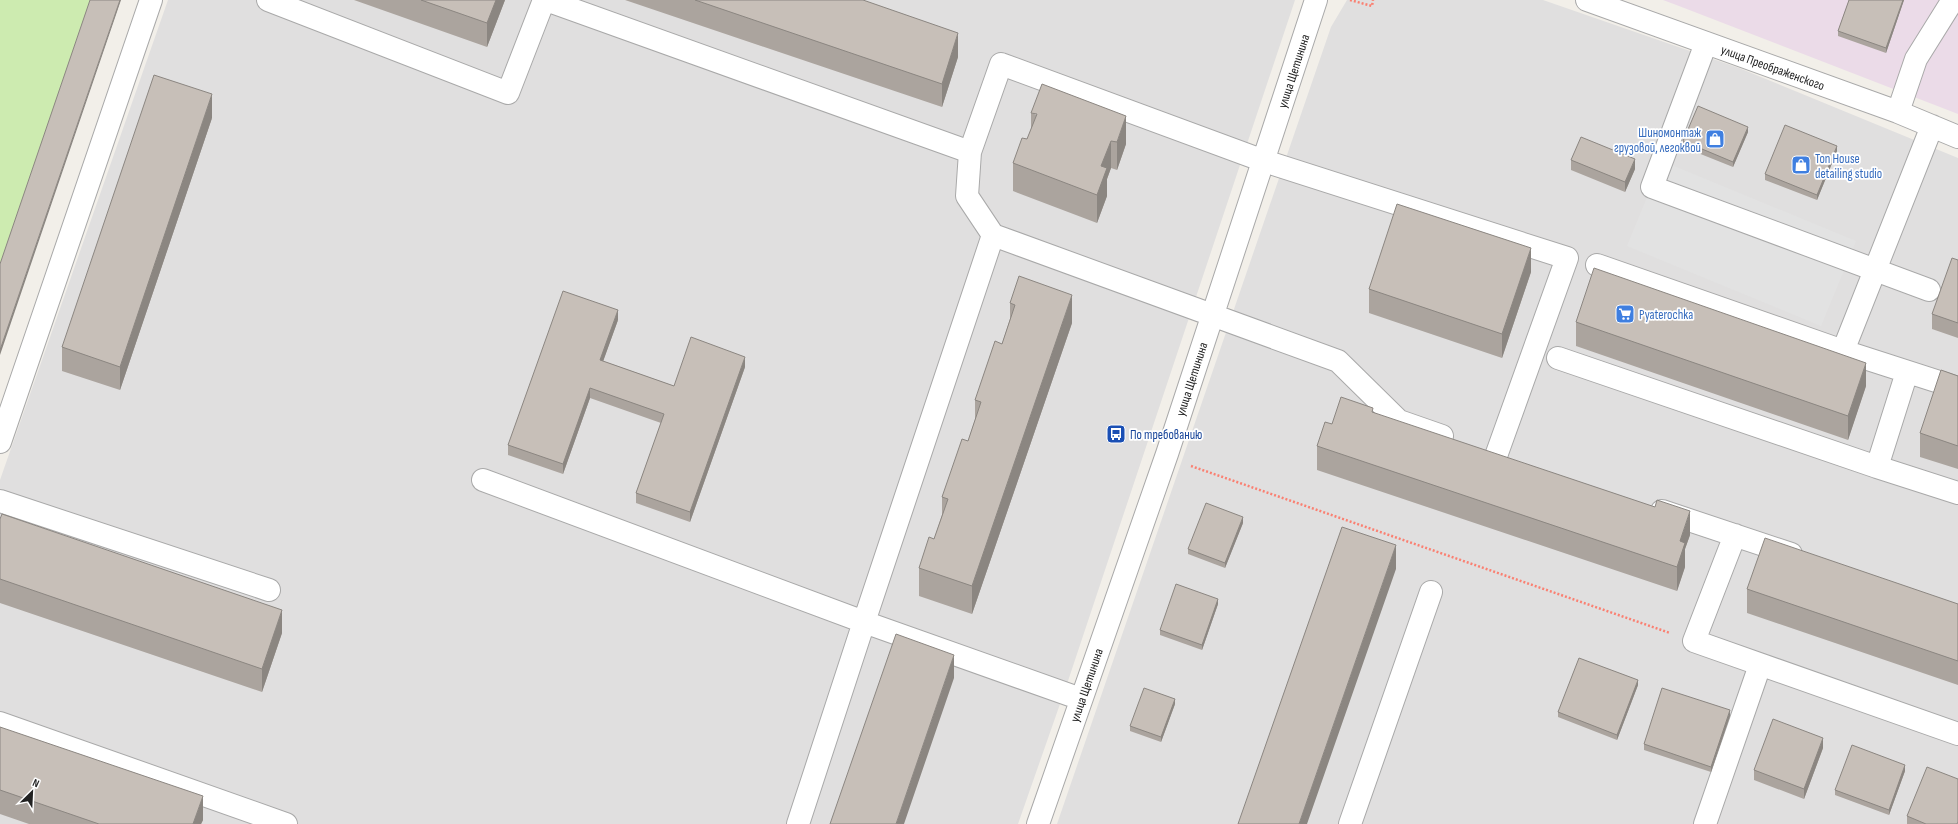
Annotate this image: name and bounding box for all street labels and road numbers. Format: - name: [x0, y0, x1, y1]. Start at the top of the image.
- street label: улица Щетинина: [1274, 32, 1313, 110]
- street label: улица Преображенского: [1719, 42, 1827, 94]
- street label: улица Щетинина: [1172, 340, 1211, 418]
- street label: улица Щетинина: [1067, 646, 1107, 724]

